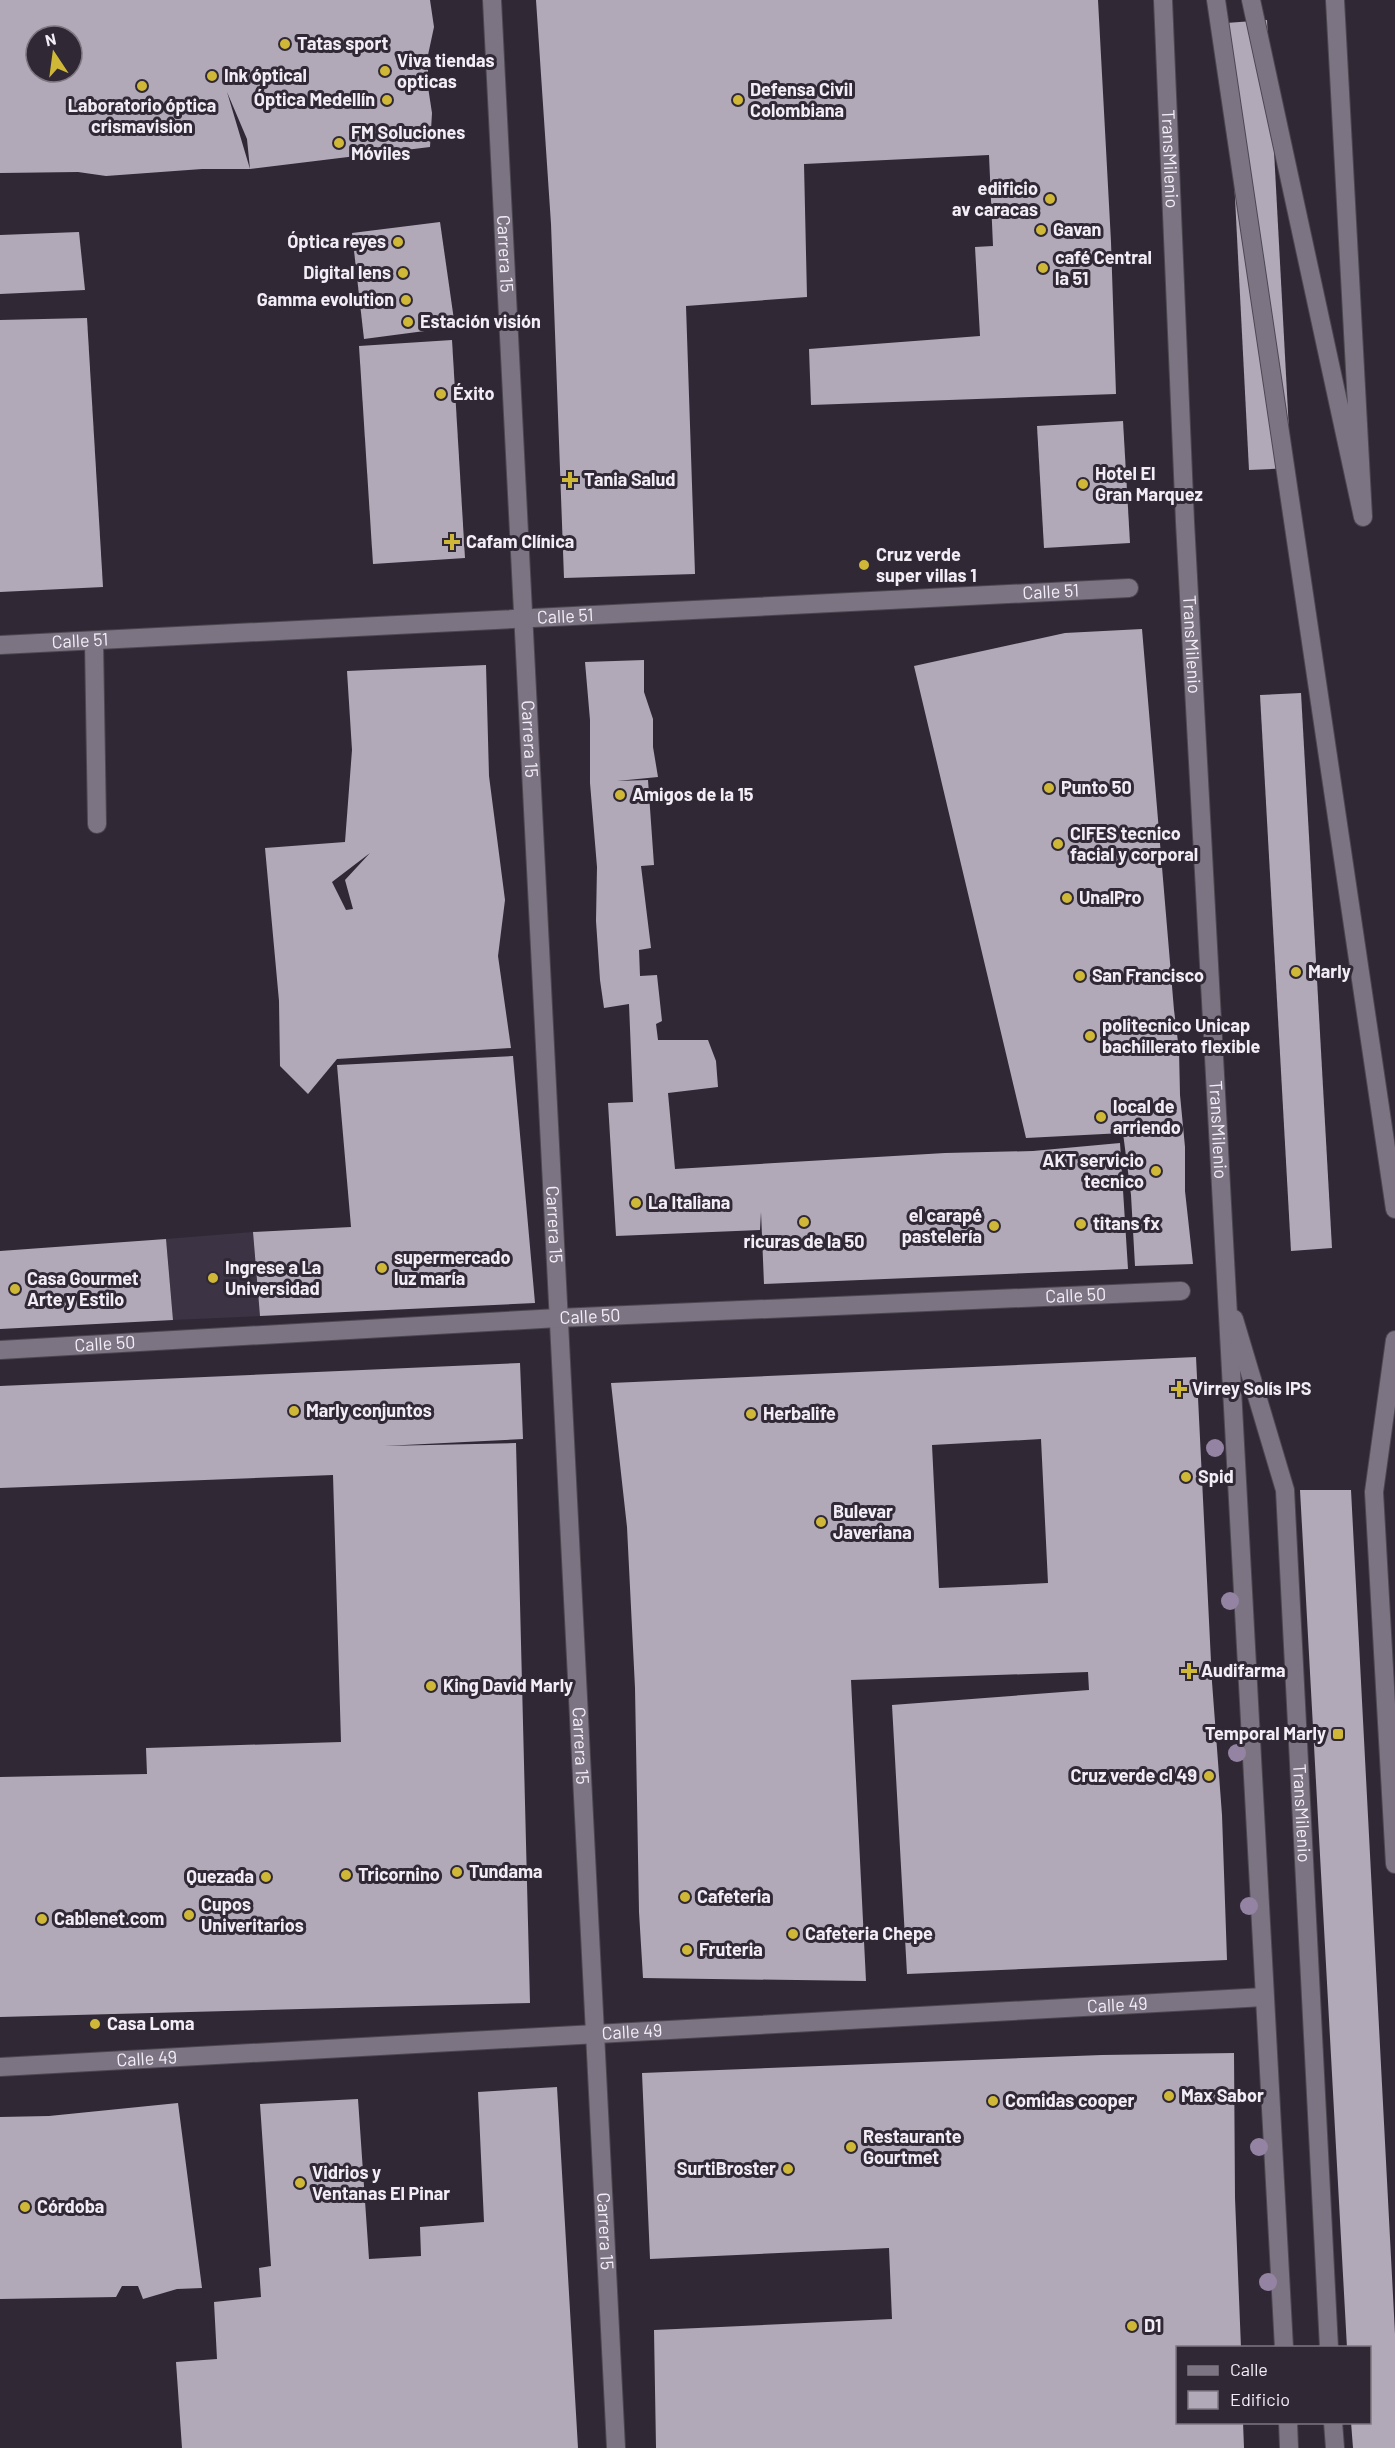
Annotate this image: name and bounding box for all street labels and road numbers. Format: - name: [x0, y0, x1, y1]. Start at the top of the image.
- street label: TransMilenio: [1158, 109, 1184, 209]
- street label: Carrera 15: [493, 214, 519, 293]
- street label: Calle 51: [1022, 579, 1079, 603]
- street label: TransMilenio: [1179, 594, 1206, 694]
- street label: Calle 51: [536, 603, 594, 628]
- street label: Calle 51: [51, 628, 109, 652]
- street label: Carrera 15: [517, 700, 543, 778]
- street label: TransMilenio: [1205, 1080, 1233, 1179]
- street label: Carrera 15: [542, 1185, 568, 1264]
- street label: Calle 50: [1045, 1282, 1106, 1307]
- street label: Calle 50: [559, 1303, 621, 1328]
- street label: Calle 50: [74, 1330, 136, 1356]
- street label: Carrera 15: [568, 1706, 594, 1785]
- street label: TransMilenio: [1289, 1763, 1316, 1863]
- street label: Calle 49: [1086, 1991, 1148, 2017]
- street label: Calle 49: [601, 2018, 663, 2044]
- street label: Calle 49: [116, 2045, 178, 2071]
- street label: Carrera 15: [593, 2192, 619, 2270]

